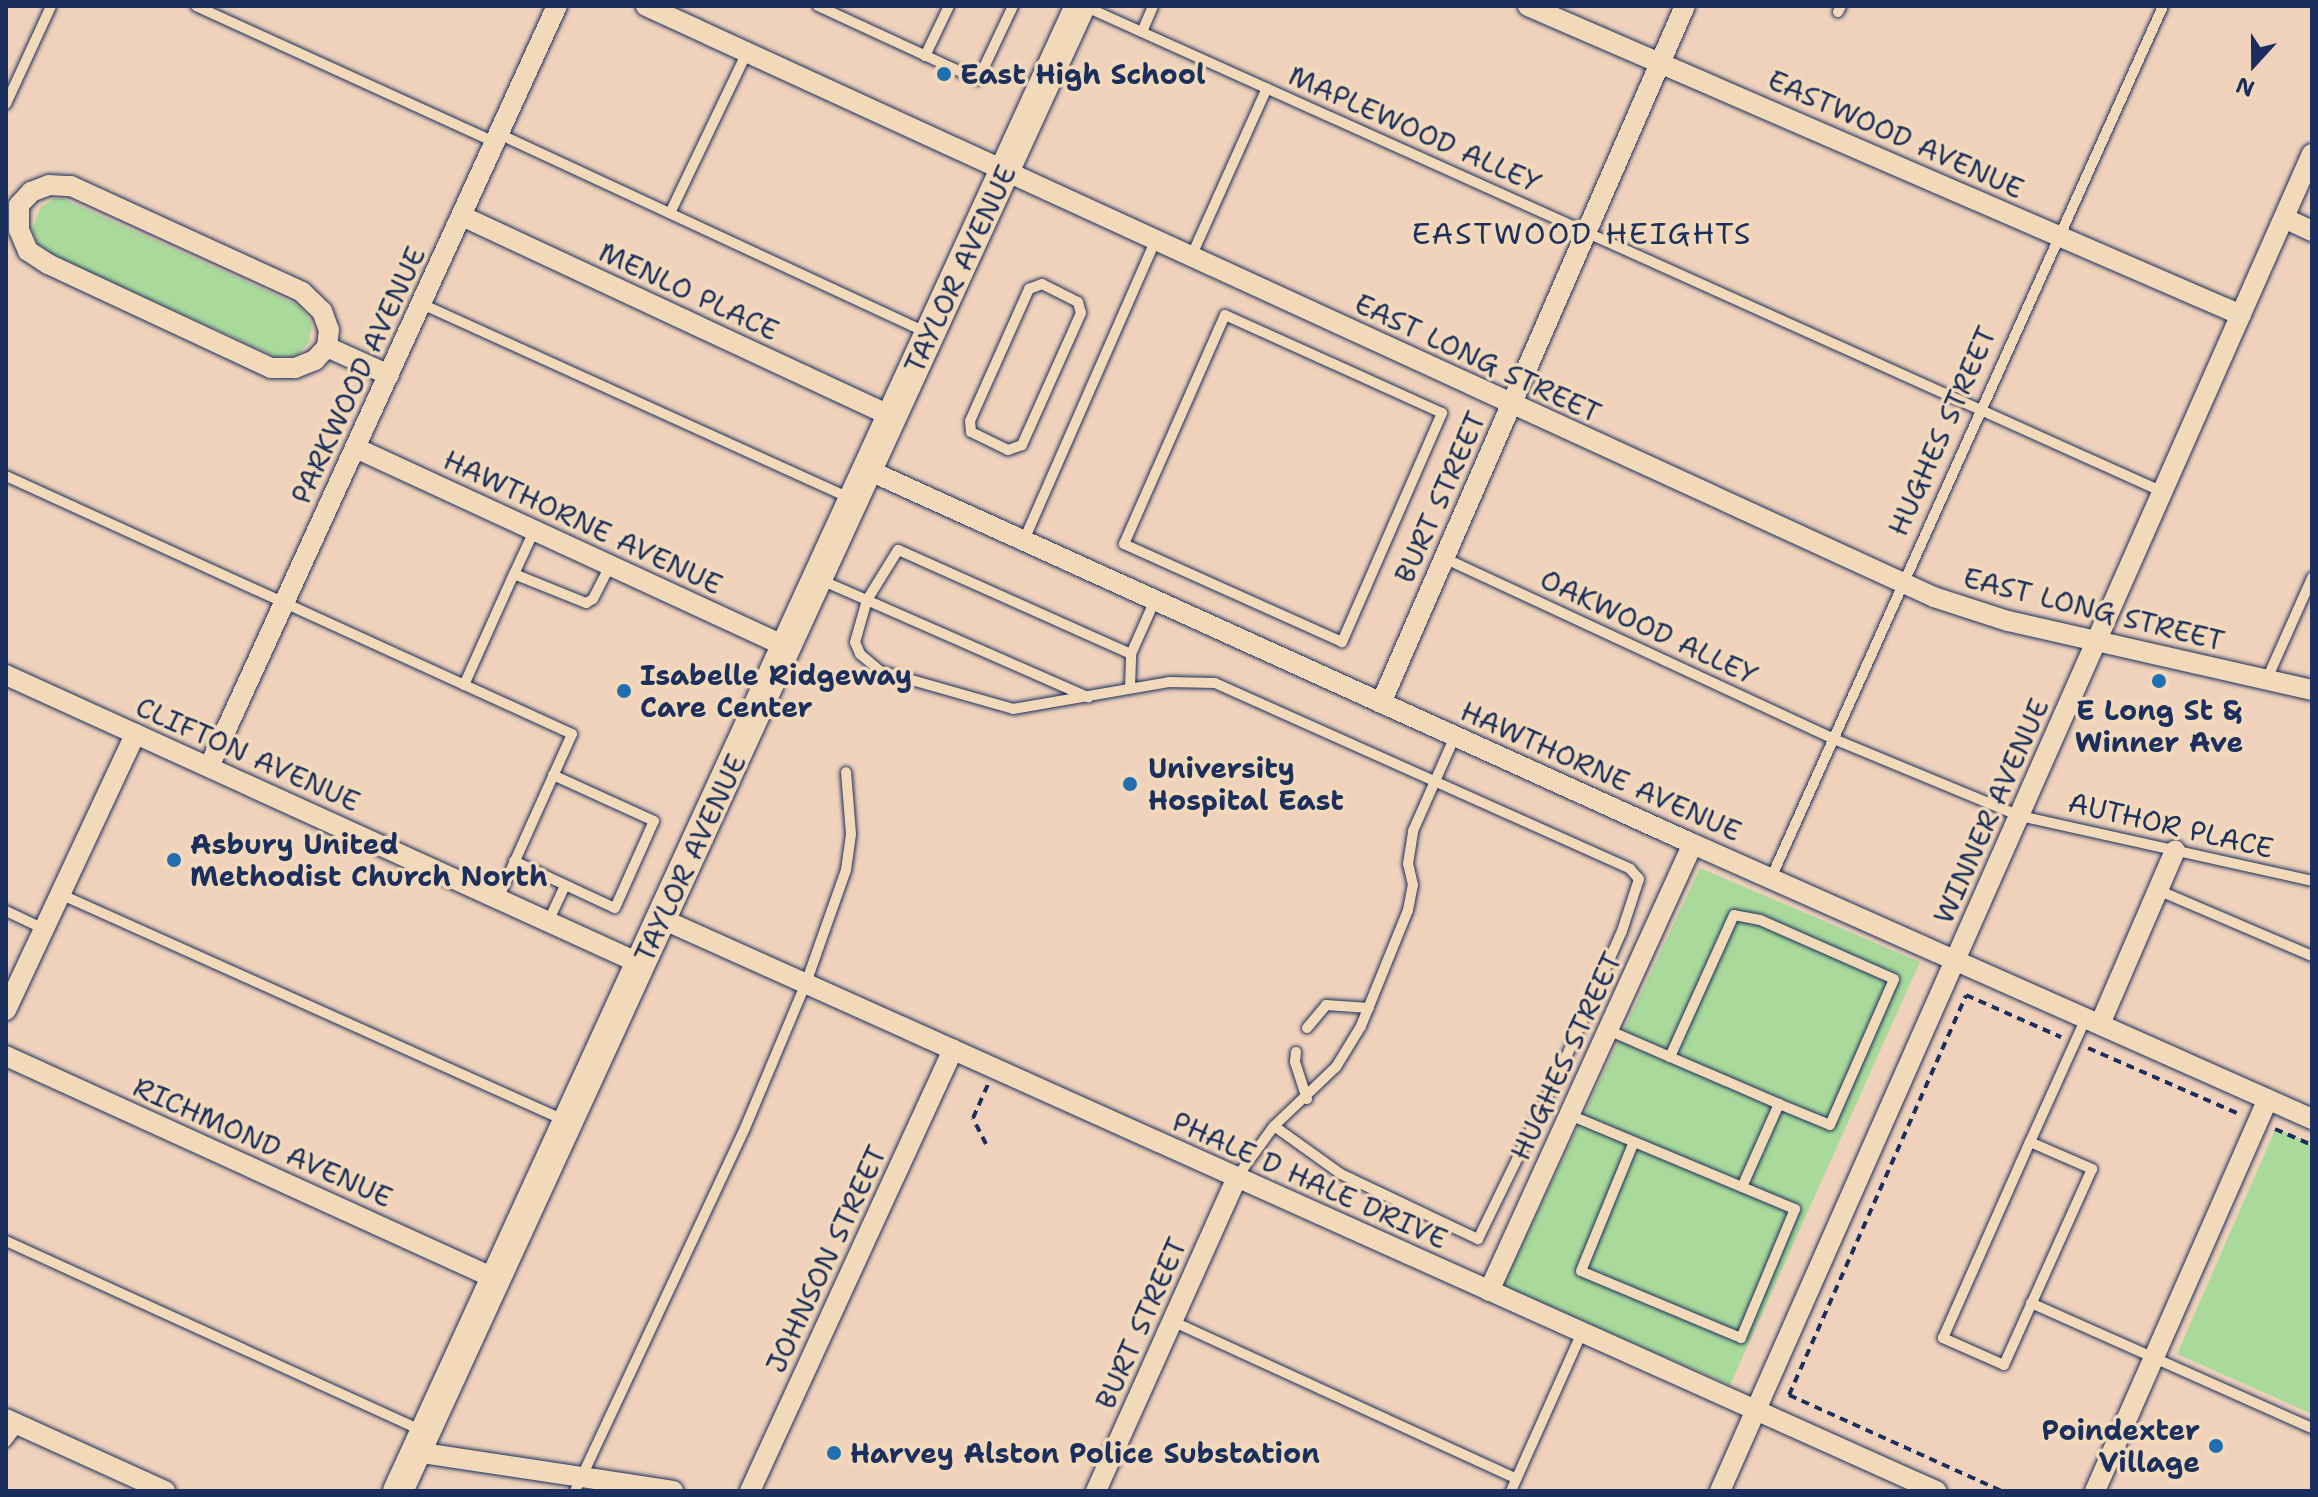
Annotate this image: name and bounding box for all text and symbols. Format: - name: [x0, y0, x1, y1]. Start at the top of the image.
- north arrow: [2214, 24, 2294, 104]
- place label: East High School: [960, 57, 1206, 91]
- street label: MAPLEWOOD ALLEY: [1284, 58, 1546, 200]
- street label: EASTWOOD AVENUE: [1763, 62, 2029, 206]
- marker: East High School: [935, 65, 953, 83]
- text: N: [2232, 70, 2259, 104]
- street label: TAYLOR AVENUE: [897, 160, 1023, 378]
- district label: EASTWOOD HEIGHTS: [1412, 216, 1752, 252]
- street label: MENLO PLACE: [594, 235, 784, 347]
- street label: PARKWOOD AVENUE: [284, 241, 432, 509]
- street label: EAST LONG STREET: [1350, 286, 1606, 430]
- street label: HUGHES STREET: [1881, 321, 2003, 541]
- street label: BURT STREET: [1387, 406, 1493, 588]
- street label: HAWTHORNE AVENUE: [438, 443, 728, 601]
- street label: EAST LONG STREET: [1960, 560, 2228, 658]
- street label: OAKWOOD ALLEY: [1535, 562, 1763, 692]
- place label: Isabelle Ridgeway Care Center: [640, 658, 912, 724]
- marker: E Long St & Winner Ave: [2150, 672, 2168, 690]
- marker: Isabelle Ridgeway Care Center: [615, 682, 633, 700]
- street label: CLIFTON AVENUE: [131, 689, 365, 819]
- street label: WINNER AVENUE: [1926, 693, 2056, 929]
- place label: E Long St & Winner Ave: [2075, 693, 2243, 759]
- street label: HAWTHORNE AVENUE: [1455, 694, 1747, 848]
- street label: TAYLOR AVENUE: [627, 749, 753, 967]
- place label: University Hospital East: [1148, 751, 1344, 817]
- marker: University Hospital East: [1119, 773, 1141, 795]
- street label: AUTHOR PLACE: [2065, 785, 2277, 865]
- place label: Asbury United Methodist Church North: [190, 827, 548, 893]
- marker: Asbury United Methodist Church North: [165, 851, 183, 869]
- street label: HUGHES STREET: [1503, 947, 1629, 1165]
- street label: RICHMOND AVENUE: [128, 1070, 398, 1214]
- street label: PHALE D HALE DRIVE: [1167, 1104, 1453, 1256]
- street label: JOHNSON STREET: [759, 1140, 893, 1378]
- street label: BURT STREET: [1088, 1232, 1194, 1414]
- place label: Poindexter Village: [2042, 1413, 2200, 1479]
- place label: Harvey Alston Police Substation: [850, 1436, 1320, 1470]
- marker: Poindexter Village: [2207, 1437, 2225, 1455]
- marker: Harvey Alston Police Substation: [825, 1444, 843, 1462]

